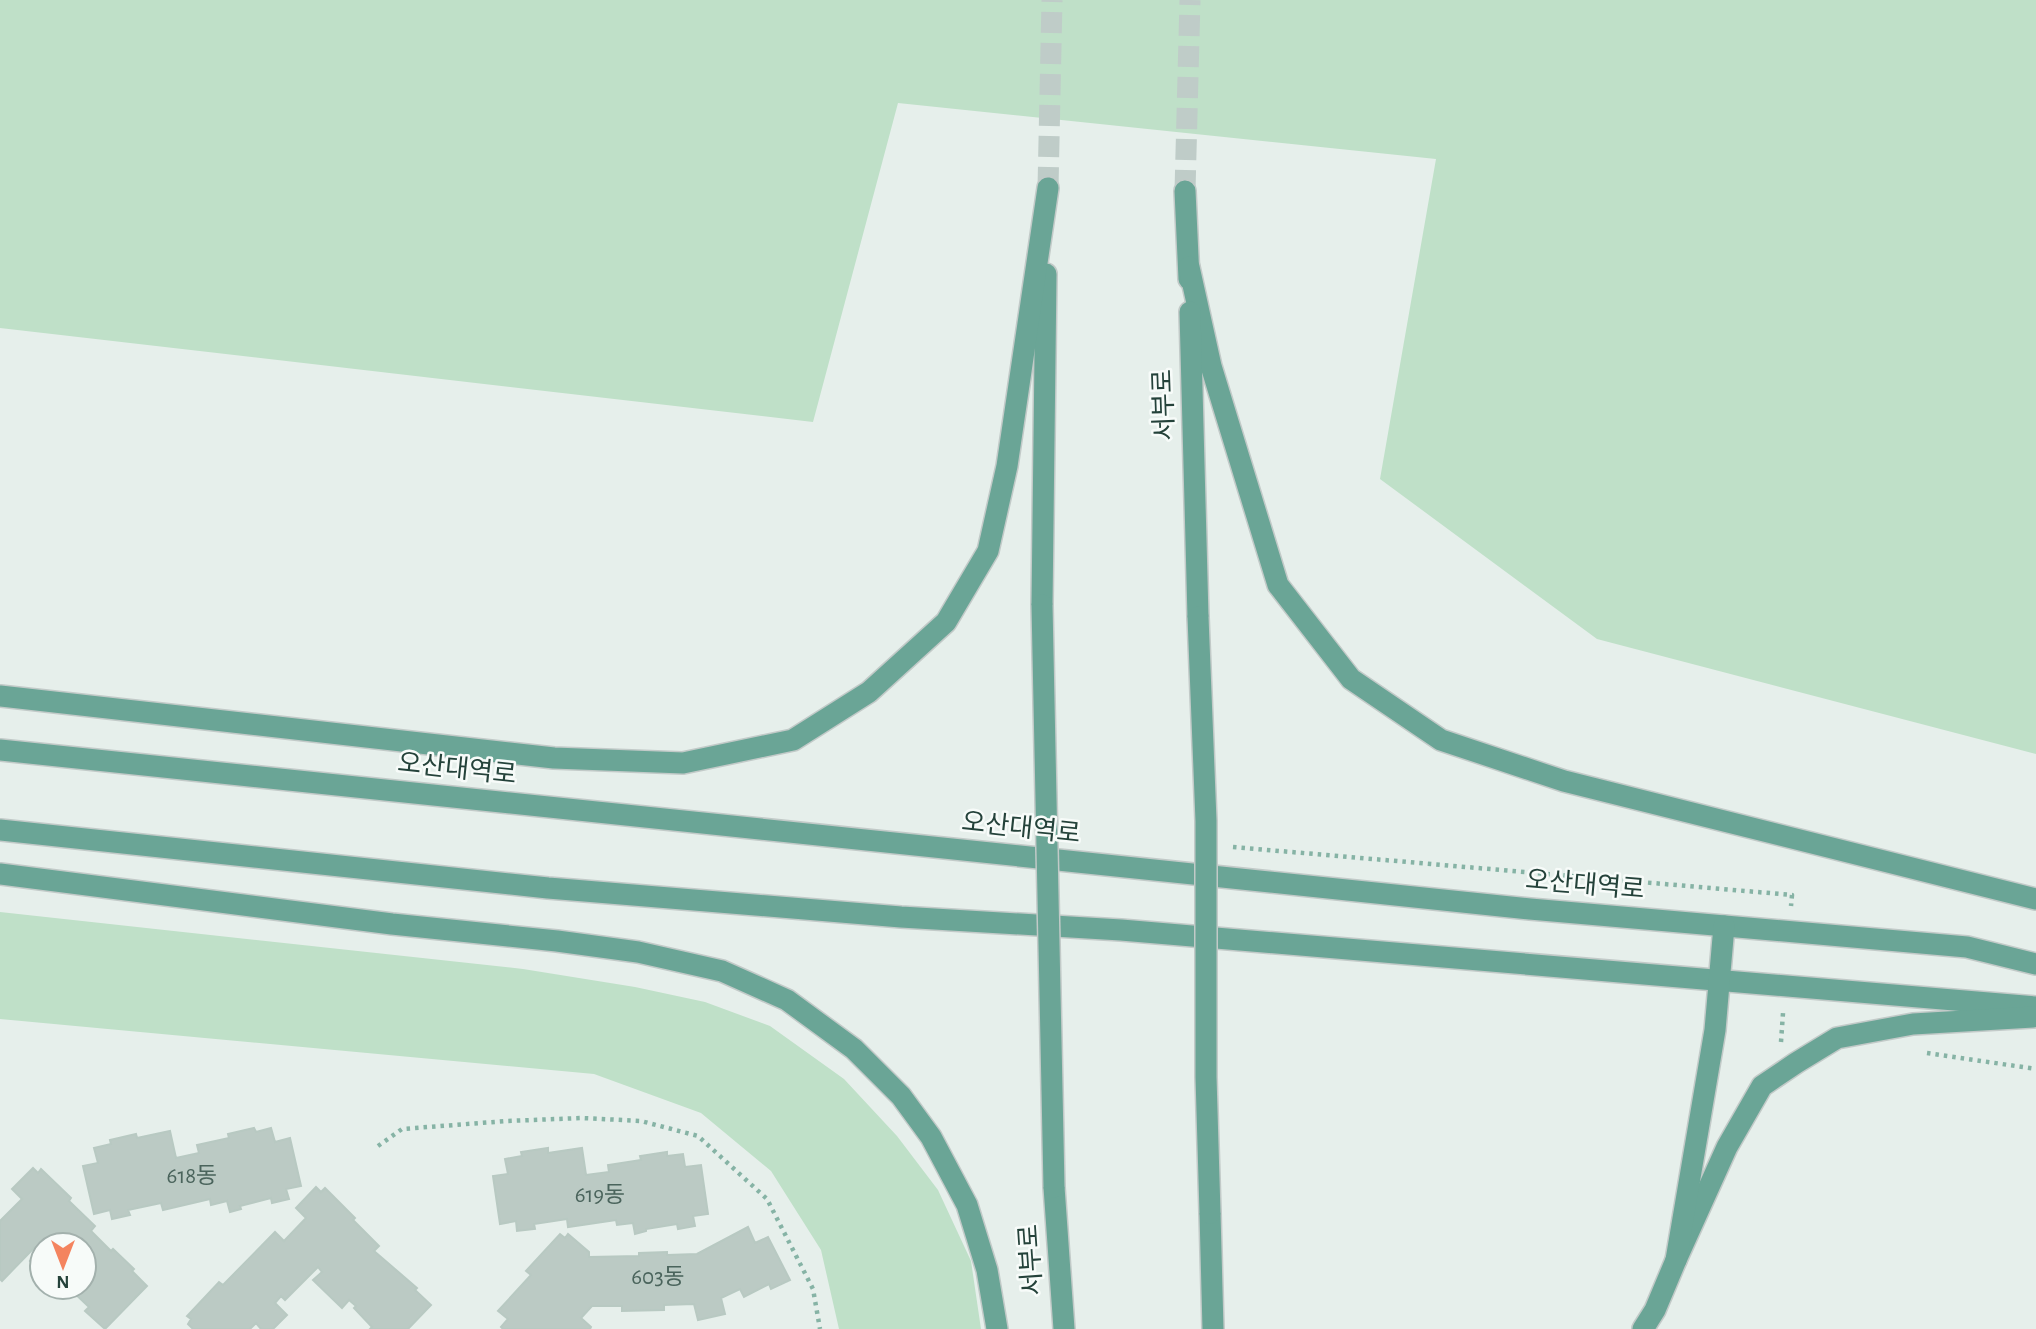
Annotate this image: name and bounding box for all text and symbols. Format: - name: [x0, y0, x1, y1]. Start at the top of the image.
- street label: 서부로: [1149, 369, 1178, 441]
- street label: 오산대역로: [396, 749, 518, 788]
- street label: 오산대역로: [960, 808, 1082, 847]
- street label: 오산대역로: [1524, 866, 1646, 903]
- house number: 618동: [167, 1164, 217, 1188]
- house number: 619동: [575, 1183, 625, 1207]
- street label: 서부로: [1015, 1223, 1046, 1297]
- north arrow: [28, 1231, 98, 1301]
- house number: 603동: [631, 1265, 685, 1289]
- text: N: [56, 1272, 70, 1291]

